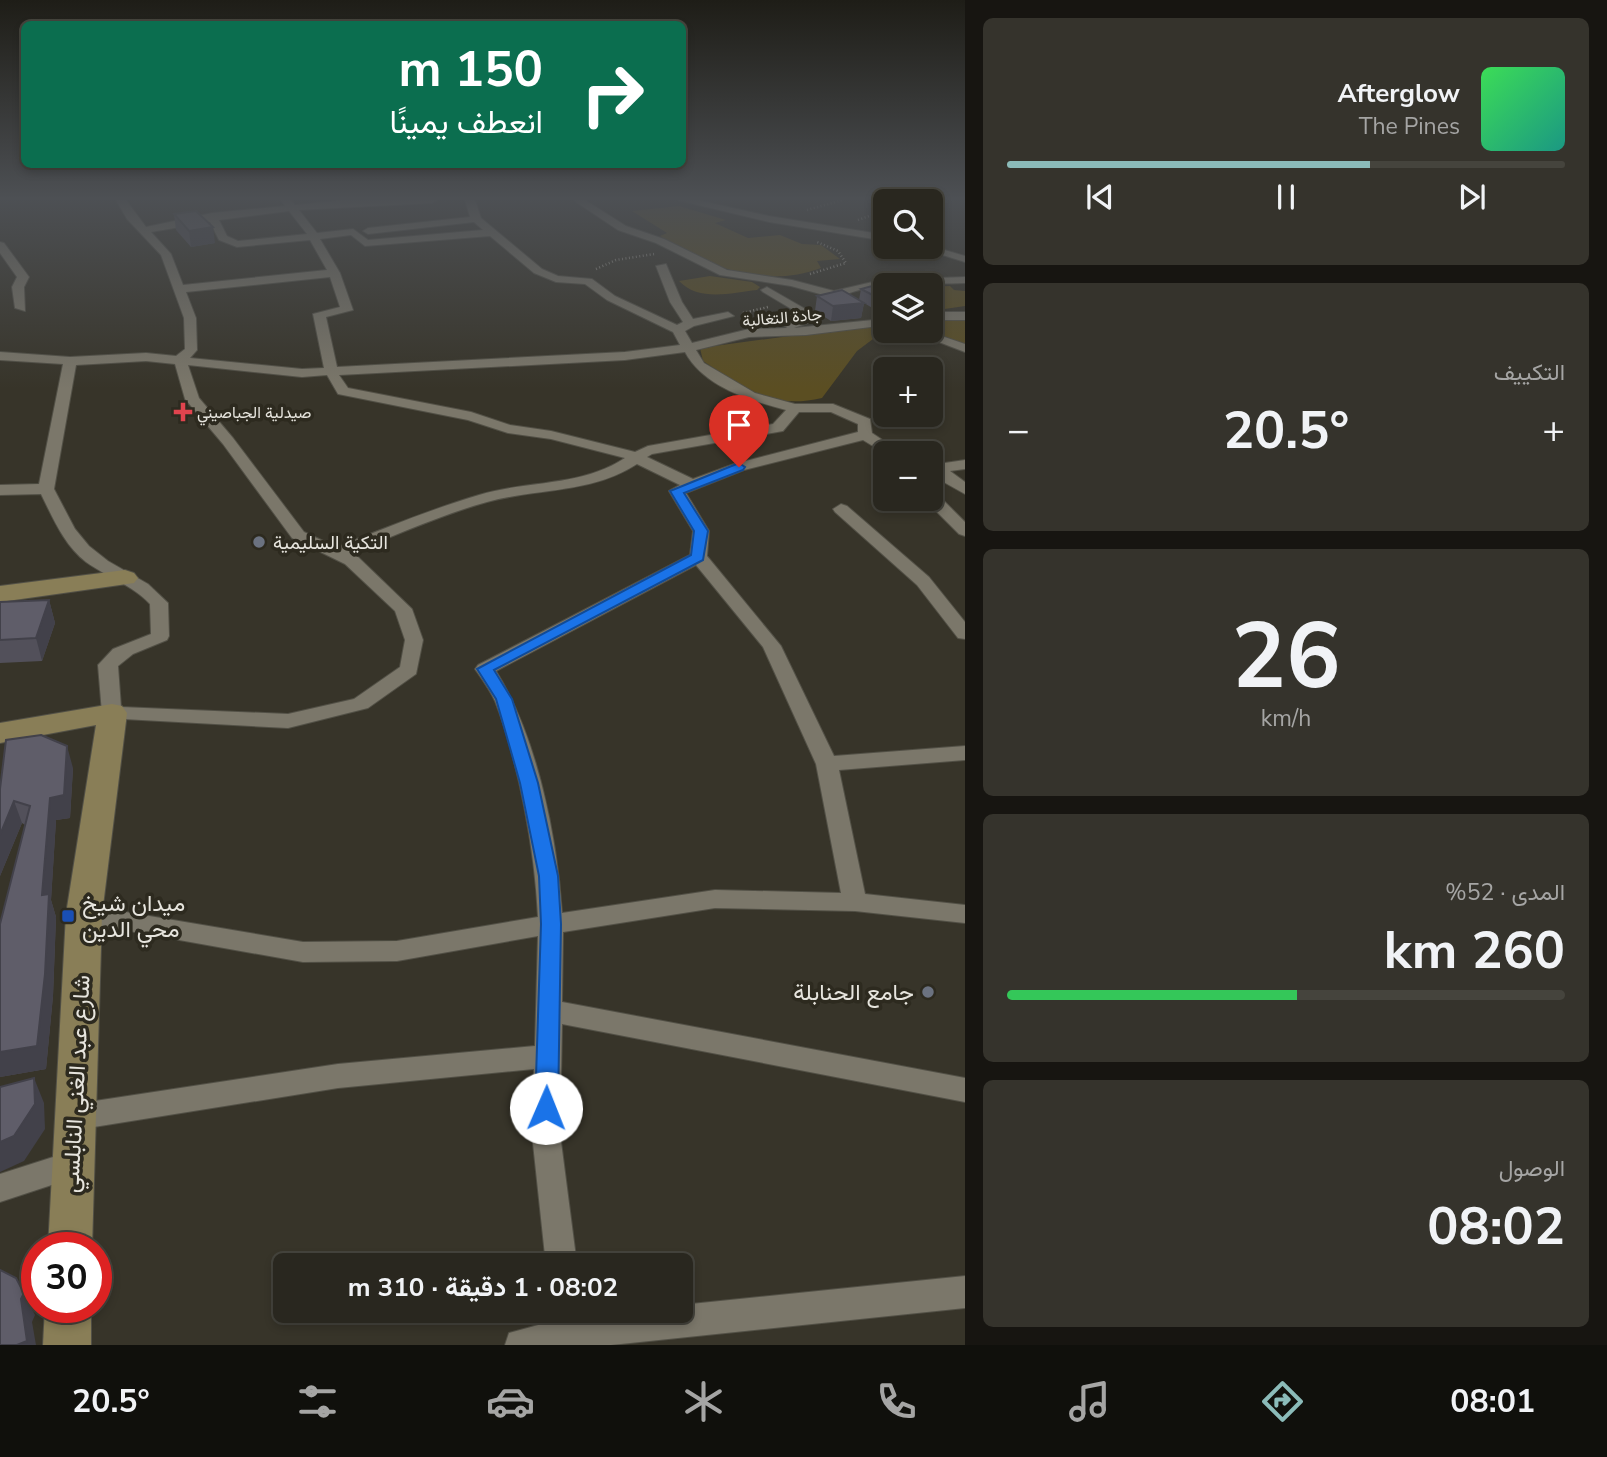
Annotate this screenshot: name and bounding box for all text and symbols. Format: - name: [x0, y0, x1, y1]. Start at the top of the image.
- text: 150 m: [399, 36, 543, 103]
- icon: right: [567, 49, 658, 140]
- text: Afterglow: [1337, 76, 1460, 111]
- text: انعطف يمينًا: [390, 101, 543, 144]
- text: The Pines: [1359, 111, 1460, 142]
- icon: previous: [1081, 178, 1119, 216]
- icon: pause: [1267, 178, 1305, 216]
- icon: next: [1453, 178, 1491, 216]
- map controls: [873, 189, 943, 511]
- button: search: [873, 189, 943, 259]
- button: layers: [873, 273, 943, 343]
- street label: جادة التغالبة: [741, 304, 823, 332]
- button: +: [873, 357, 943, 427]
- text: التكييف: [1494, 357, 1565, 388]
- pin: [709, 395, 769, 467]
- text: 20.5°: [1223, 395, 1349, 466]
- place label: صيدلية الجباصيني: [197, 402, 311, 426]
- marker: صيدلية الجباصيني: [175, 404, 191, 420]
- text: −: [1007, 405, 1030, 456]
- text: +: [1542, 405, 1565, 456]
- icon: arrive: [720, 406, 758, 444]
- button: −: [873, 441, 943, 511]
- place label: التكية السليمية: [273, 530, 388, 556]
- marker: التكية السليمية: [251, 534, 267, 550]
- text: 26: [1231, 595, 1341, 719]
- text: km/h: [1261, 703, 1311, 734]
- text: المدى · 52%: [1445, 877, 1565, 908]
- place label: ميدان شيخ محي الدين: [82, 888, 185, 948]
- marker: ميدان شيخ محي الدين: [60, 908, 76, 924]
- text: 260 km: [1384, 915, 1565, 986]
- street label: شارع عبد الغني النابلسي: [55, 974, 101, 1194]
- place label: جامع الحنابلة: [793, 977, 914, 1008]
- marker: جامع الحنابلة: [920, 984, 936, 1000]
- position arrow: [509, 1071, 583, 1145]
- text: الوصول: [1499, 1153, 1565, 1184]
- text: 08:02: [1427, 1191, 1565, 1262]
- speed limit sign: 30: [21, 1232, 112, 1323]
- text: 08:02 · 1 دقيقة · 310 m: [348, 1270, 618, 1305]
- icon: filters: [293, 1377, 342, 1426]
- icon: car: [486, 1377, 535, 1426]
- icon: climate: [679, 1377, 728, 1426]
- icon: phone: [872, 1377, 921, 1426]
- icon: music: [1065, 1377, 1114, 1426]
- icon: directions: [1258, 1377, 1307, 1426]
- text: 20.5°: [72, 1380, 150, 1423]
- text: 08:01: [1450, 1380, 1535, 1423]

